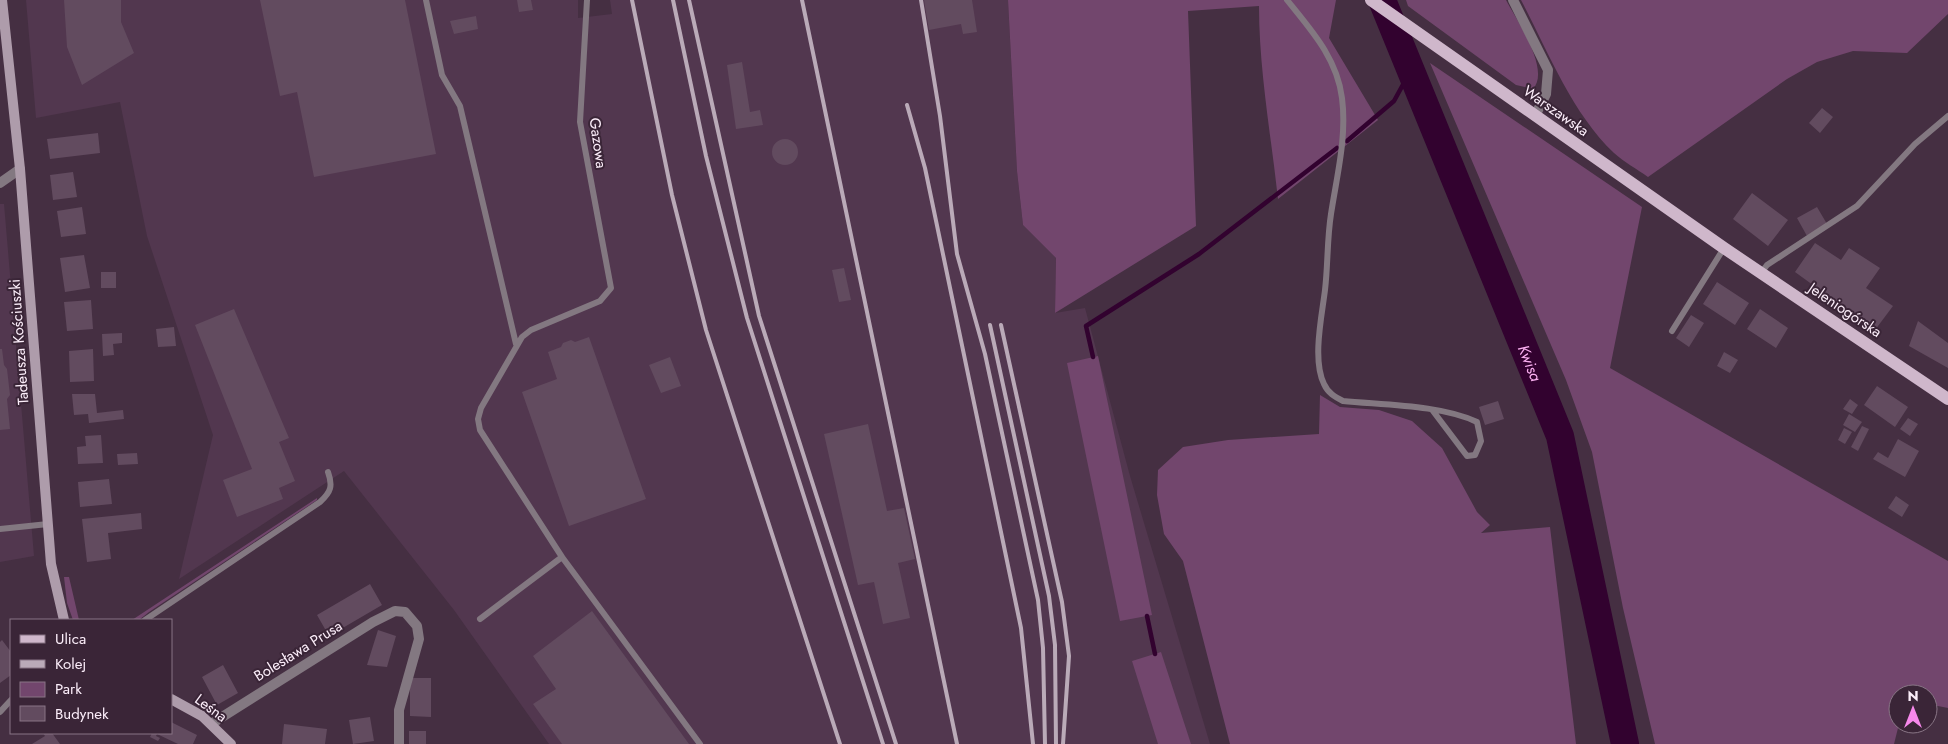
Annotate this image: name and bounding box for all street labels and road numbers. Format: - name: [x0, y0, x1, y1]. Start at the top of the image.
- street label: Warszawska: [1519, 80, 1593, 142]
- street label: Gazowa: [584, 116, 612, 170]
- street label: Jeleniogórska: [1802, 276, 1886, 343]
- street label: Tadeusza Kościuszki: [4, 278, 34, 406]
- street label: Bolesława Prusa: [250, 615, 346, 687]
- street label: Leśna: [190, 689, 232, 727]

